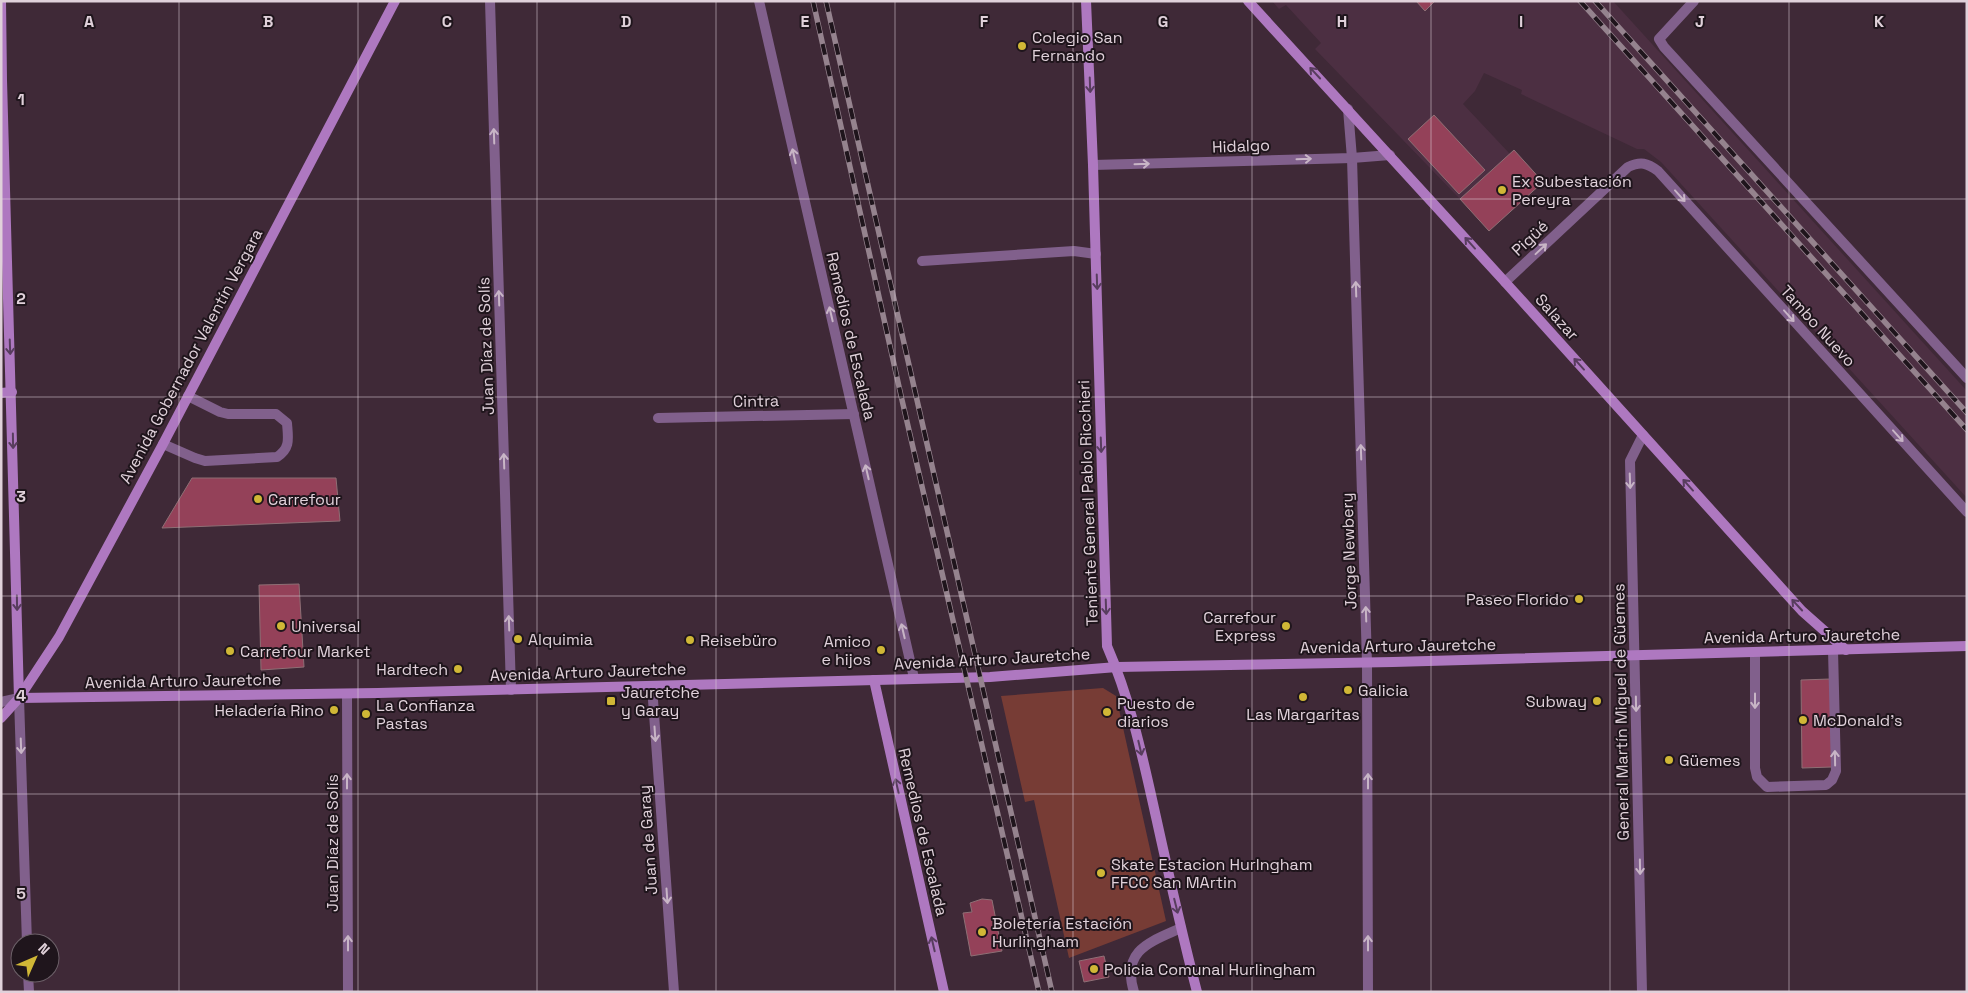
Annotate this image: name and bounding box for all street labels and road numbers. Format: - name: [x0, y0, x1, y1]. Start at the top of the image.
- street label: Hidalgo: [1212, 134, 1270, 158]
- street label: Pigüé: [1507, 216, 1553, 260]
- street label: Avenida Gobernador Valentín Vergara: [115, 225, 267, 487]
- street label: Remedios de Escalada: [821, 250, 881, 422]
- street label: Juan Díaz de Solís: [473, 277, 499, 415]
- street label: Tambo Nuevo: [1776, 281, 1860, 371]
- street label: Salazar: [1531, 289, 1583, 345]
- street label: Teniente General Pablo Ricchieri: [1073, 380, 1103, 626]
- street label: Cintra: [733, 390, 779, 412]
- street label: Jorge Newbery: [1336, 492, 1362, 610]
- street label: General Martín Miguel de Güemes: [1608, 583, 1634, 841]
- street label: Avenida Arturo Jauretche: [1704, 624, 1900, 648]
- street label: Avenida Arturo Jauretche: [1300, 634, 1496, 658]
- street label: Avenida Arturo Jauretche: [893, 643, 1091, 675]
- street label: Avenida Arturo Jauretche: [489, 658, 687, 686]
- street label: Avenida Arturo Jauretche: [85, 669, 281, 693]
- street label: Remedios de Escalada: [893, 746, 953, 918]
- street label: Juan Díaz de Solís: [322, 774, 343, 912]
- street label: Juan de Garay: [634, 784, 662, 896]

